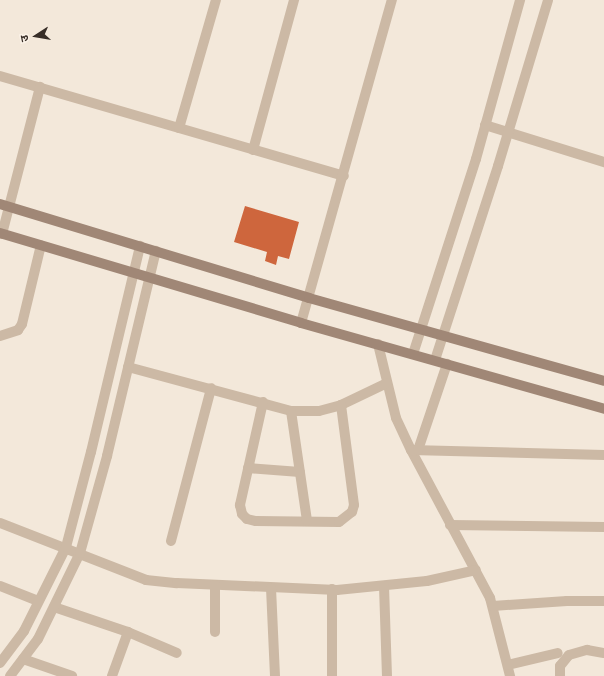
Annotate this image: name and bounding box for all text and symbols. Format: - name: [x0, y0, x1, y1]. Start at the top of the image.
- north arrow: [16, 16, 56, 56]
- text: उ: [18, 34, 31, 43]

